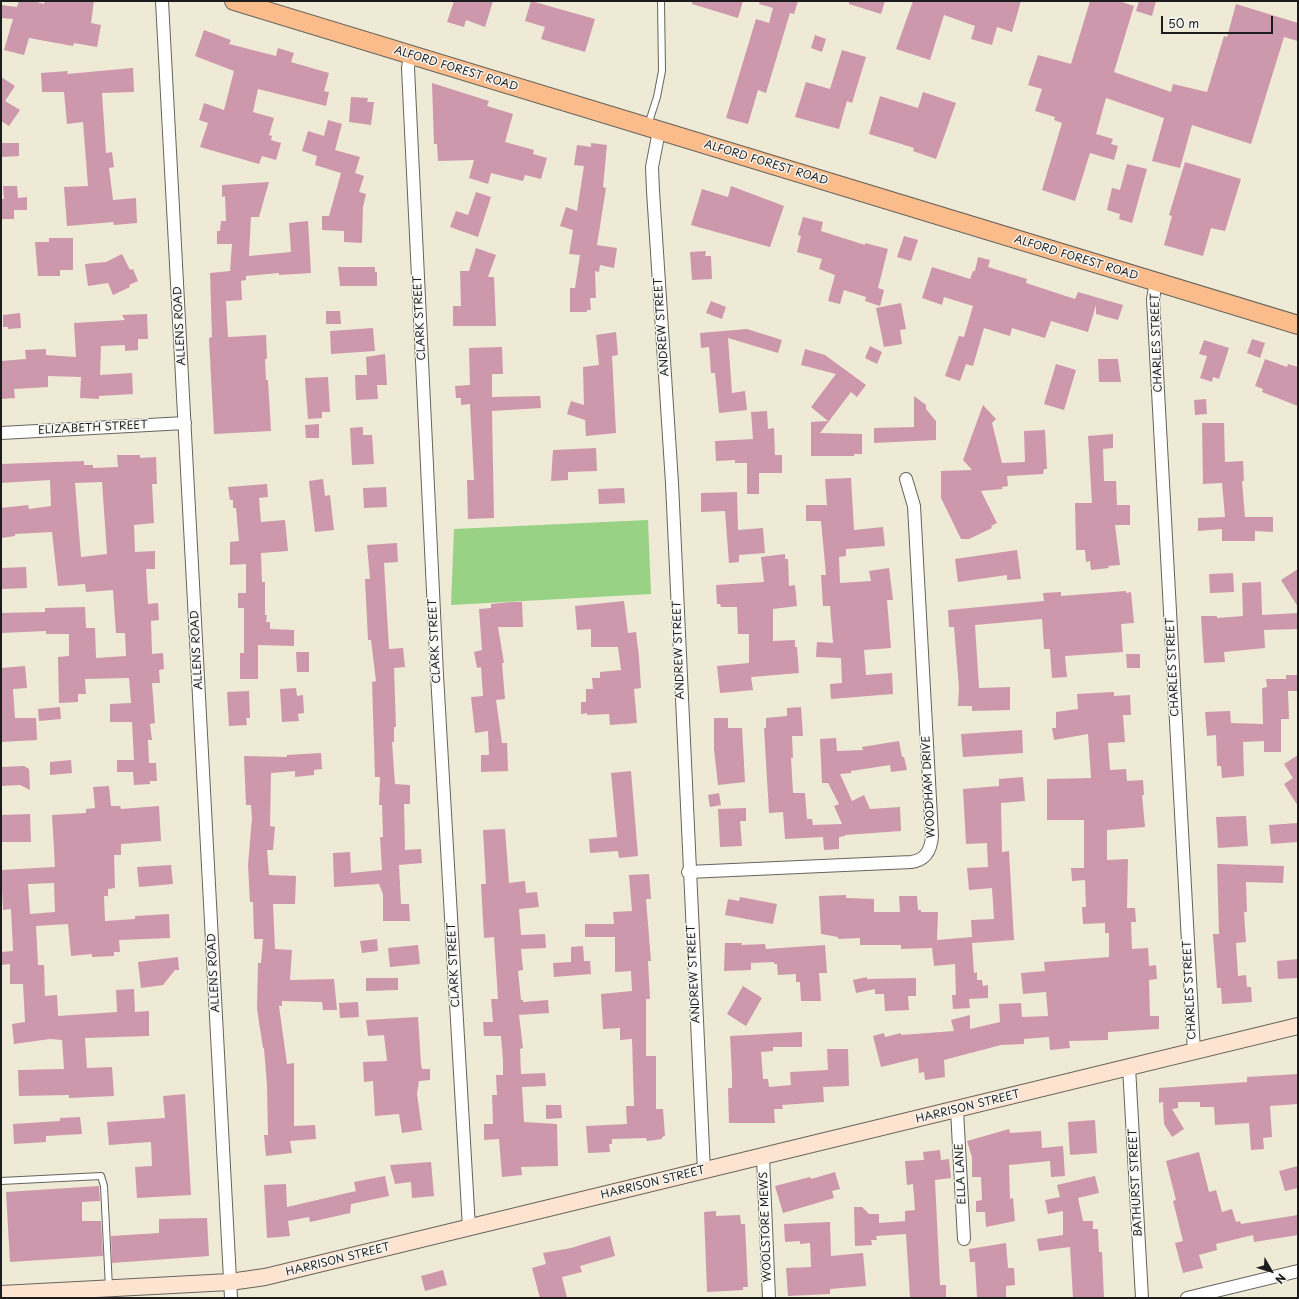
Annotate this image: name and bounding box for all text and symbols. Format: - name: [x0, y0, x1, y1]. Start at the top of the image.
- scale bar: [1163, 8, 1275, 34]
- text: 50 m: [1168, 14, 1199, 32]
- street label: ALFORD FOREST ROAD: [392, 44, 520, 94]
- street label: ALFORD FOREST ROAD: [702, 138, 830, 188]
- street label: ALFORD FOREST ROAD: [1012, 233, 1140, 283]
- street label: CLARK STREET: [411, 275, 429, 361]
- street label: ANDREW STREET: [652, 277, 672, 377]
- street label: ALLENS ROAD: [171, 286, 189, 366]
- street label: CHARLES STREET: [1149, 293, 1165, 393]
- street label: ELIZABETH STREET: [38, 419, 148, 437]
- street label: CLARK STREET: [426, 598, 444, 684]
- street label: ANDREW STREET: [671, 600, 687, 700]
- street label: ALLENS ROAD: [188, 610, 206, 690]
- street label: CHARLES STREET: [1164, 617, 1182, 717]
- street label: WOODHAM DRIVE: [920, 736, 938, 838]
- street label: CLARK STREET: [445, 922, 463, 1008]
- street label: ANDREW STREET: [685, 924, 703, 1024]
- street label: ALLENS ROAD: [205, 933, 223, 1013]
- street label: CHARLES STREET: [1181, 940, 1199, 1040]
- street label: HARRISON STREET: [915, 1088, 1021, 1126]
- street label: BATHURST STREET: [1127, 1128, 1145, 1238]
- street label: ELLA LANE: [953, 1143, 969, 1205]
- street label: HARRISON STREET: [600, 1164, 706, 1202]
- street label: WOOLSTORE MEWS: [757, 1172, 775, 1282]
- street label: HARRISON STREET: [285, 1241, 391, 1279]
- north arrow: [1251, 1251, 1291, 1291]
- text: N: [1271, 1270, 1290, 1288]

